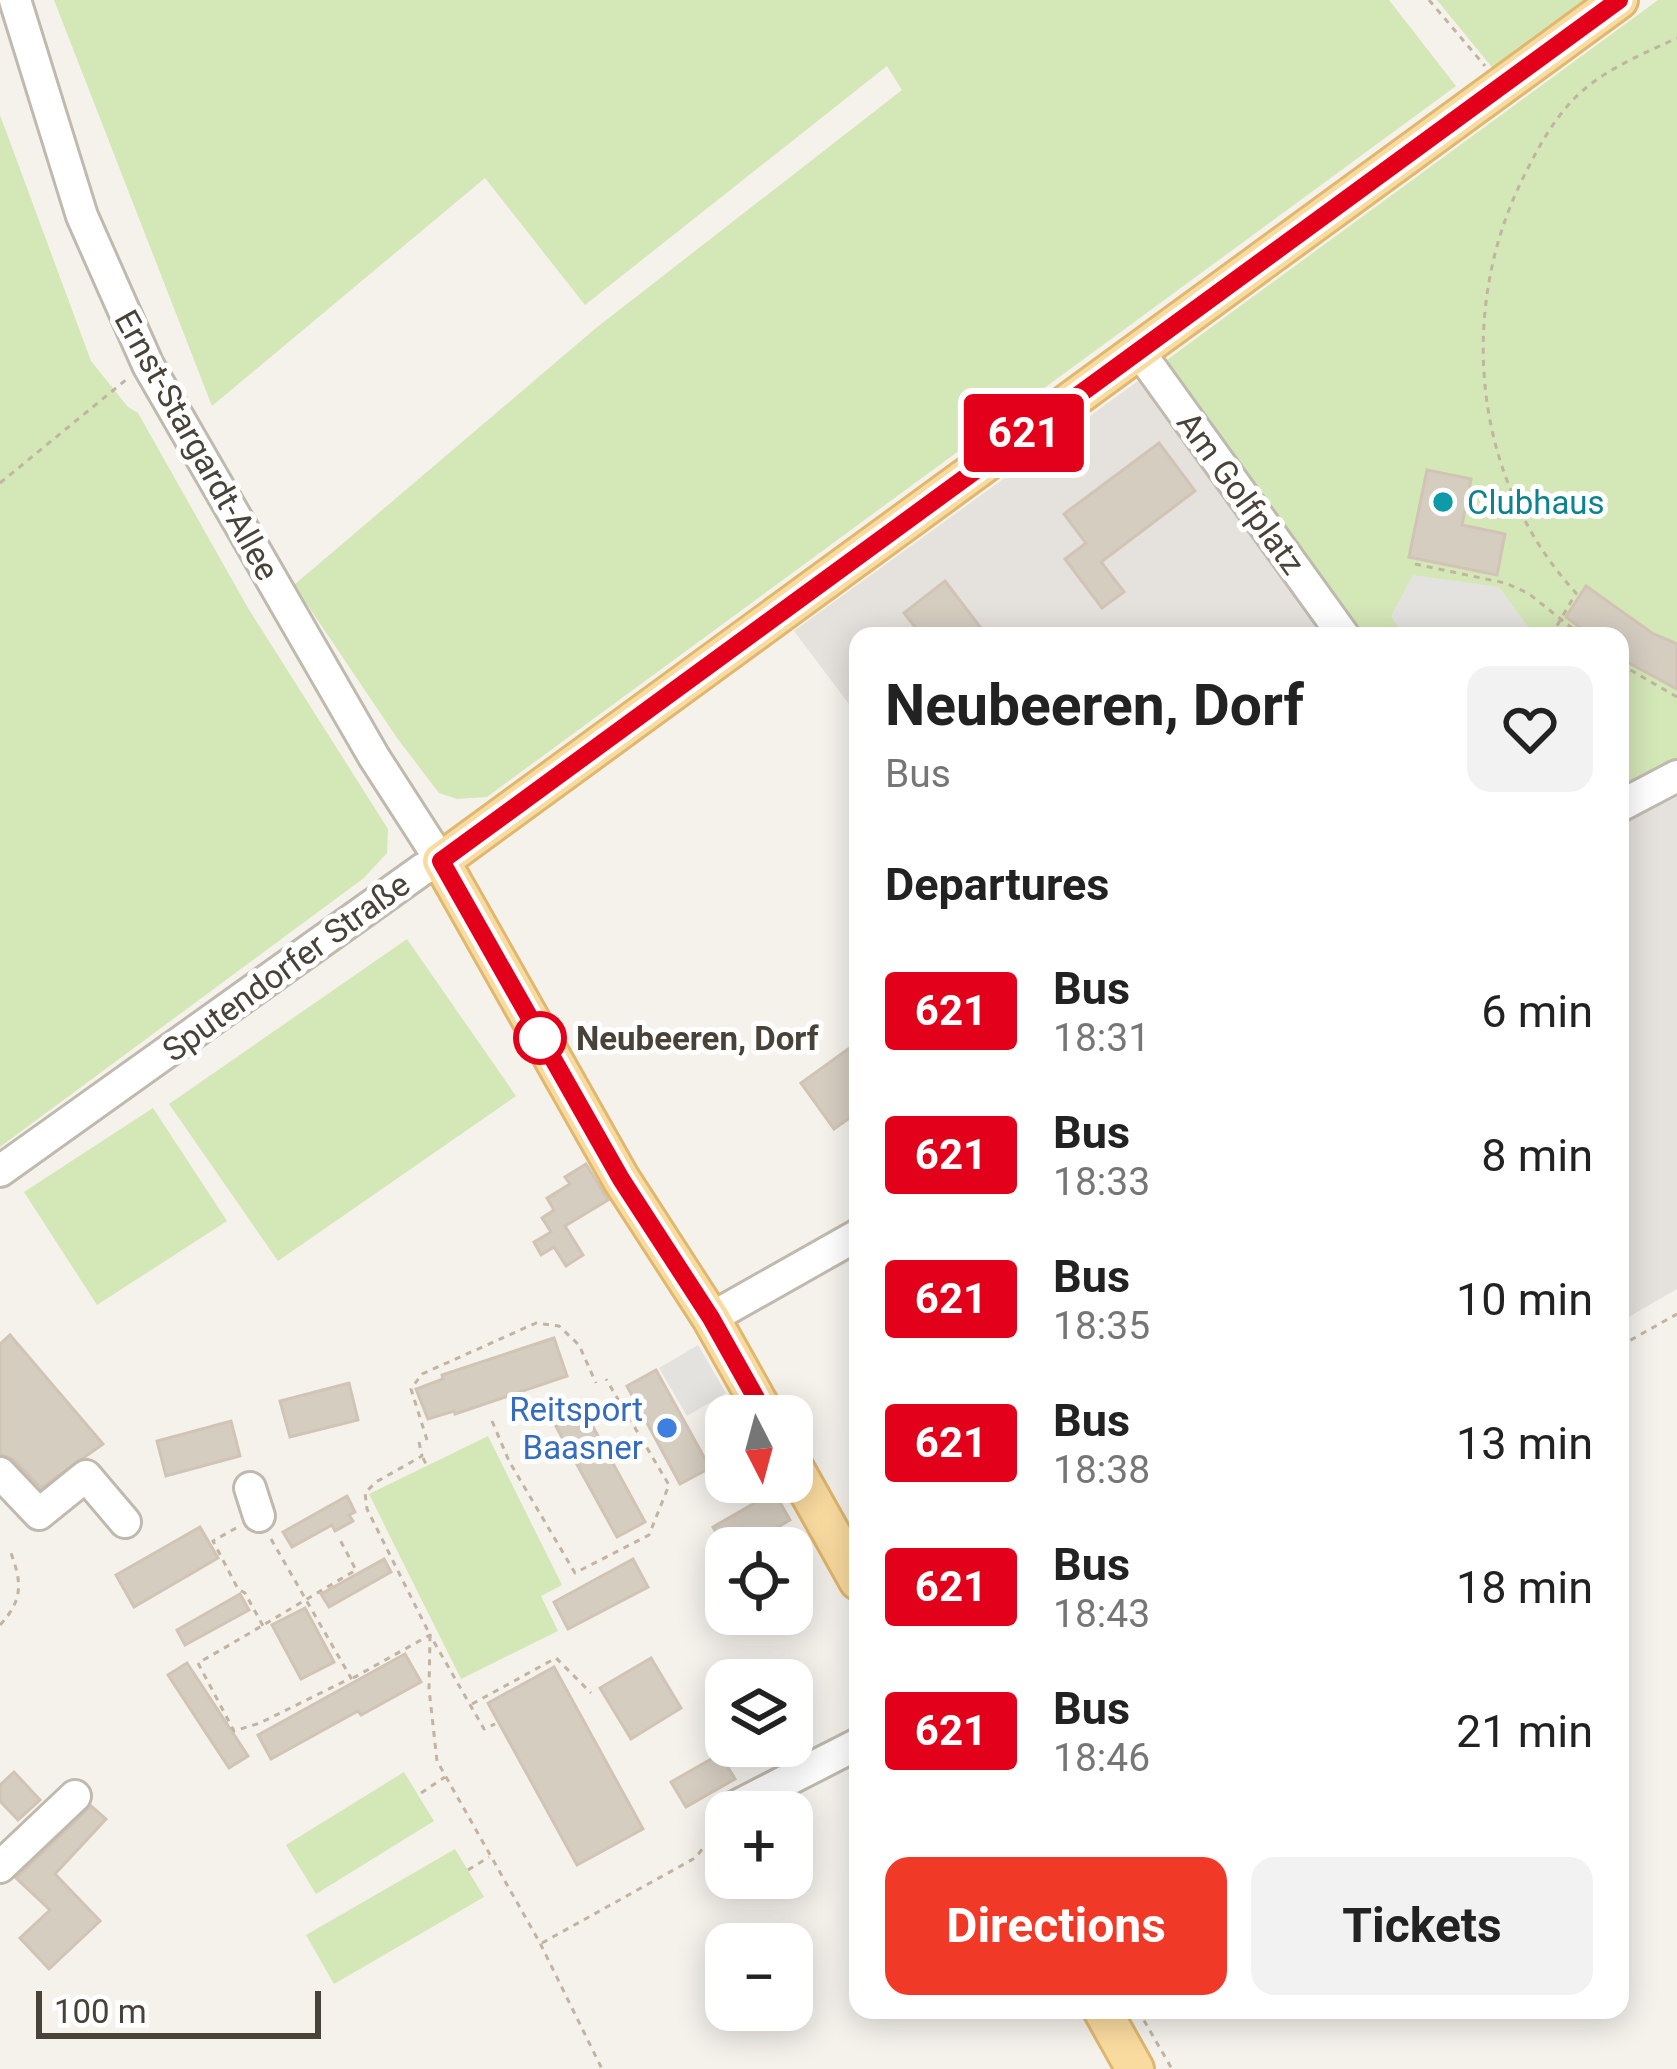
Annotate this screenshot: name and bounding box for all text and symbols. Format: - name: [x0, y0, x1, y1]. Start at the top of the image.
- street label: Ernst-Stargardt-Allee: [107, 303, 287, 587]
- line badge: 621: [955, 394, 1093, 472]
- street label: Am Golfplatz: [1169, 404, 1313, 582]
- text: 621: [988, 408, 1060, 457]
- place label: Clubhaus: [1467, 483, 1605, 522]
- marker: Clubhaus: [1430, 489, 1456, 515]
- button: heart: [1467, 666, 1593, 792]
- text: Neubeeren, Dorf: [885, 672, 1304, 739]
- text: Bus: [885, 751, 951, 797]
- text: Departures: [885, 858, 1109, 911]
- street label: Sputendorfer Straße: [155, 864, 417, 1070]
- text: Bus: [1053, 962, 1130, 1015]
- text: 6 min: [1481, 985, 1593, 1038]
- text: 621: [915, 986, 987, 1035]
- marker: Neubeeren, Dorf: [515, 1013, 565, 1063]
- text: 18:31: [1053, 1015, 1150, 1061]
- place label: Neubeeren, Dorf: [576, 1019, 819, 1058]
- text: Bus: [1053, 1106, 1130, 1159]
- text: 8 min: [1481, 1129, 1593, 1182]
- text: 621: [915, 1130, 987, 1179]
- text: 18:33: [1053, 1159, 1150, 1205]
- text: Bus: [1053, 1250, 1130, 1303]
- text: 10 min: [1456, 1273, 1593, 1326]
- text: 621: [915, 1274, 987, 1323]
- text: 18:35: [1053, 1303, 1150, 1349]
- place label: Reitsport Baasner: [509, 1390, 643, 1467]
- text: Bus: [1053, 1394, 1130, 1447]
- north arrow: [705, 1395, 813, 1503]
- map controls: [705, 1395, 813, 2031]
- marker: Reitsport Baasner: [654, 1415, 680, 1441]
- text: 13 min: [1456, 1417, 1593, 1470]
- text: 621: [915, 1418, 987, 1467]
- text: 18:38: [1053, 1447, 1150, 1493]
- button: locate: [705, 1527, 813, 1635]
- text: Bus: [1053, 1538, 1130, 1591]
- text: 18 min: [1456, 1561, 1593, 1614]
- text: 621: [915, 1562, 987, 1611]
- text: 18:43: [1053, 1591, 1150, 1637]
- button: layers: [705, 1659, 813, 1767]
- text: Bus: [1053, 1682, 1130, 1735]
- text: 21 min: [1456, 1705, 1593, 1758]
- text: 621: [915, 1706, 987, 1755]
- text: 18:46: [1053, 1735, 1150, 1781]
- button: +: [705, 1791, 813, 1899]
- button: Directions: [885, 1857, 1227, 1995]
- button: Tickets: [1251, 1857, 1593, 1995]
- button: −: [705, 1923, 813, 2031]
- scale bar: [36, 1985, 321, 2038]
- text: 100 m: [54, 1992, 147, 2031]

